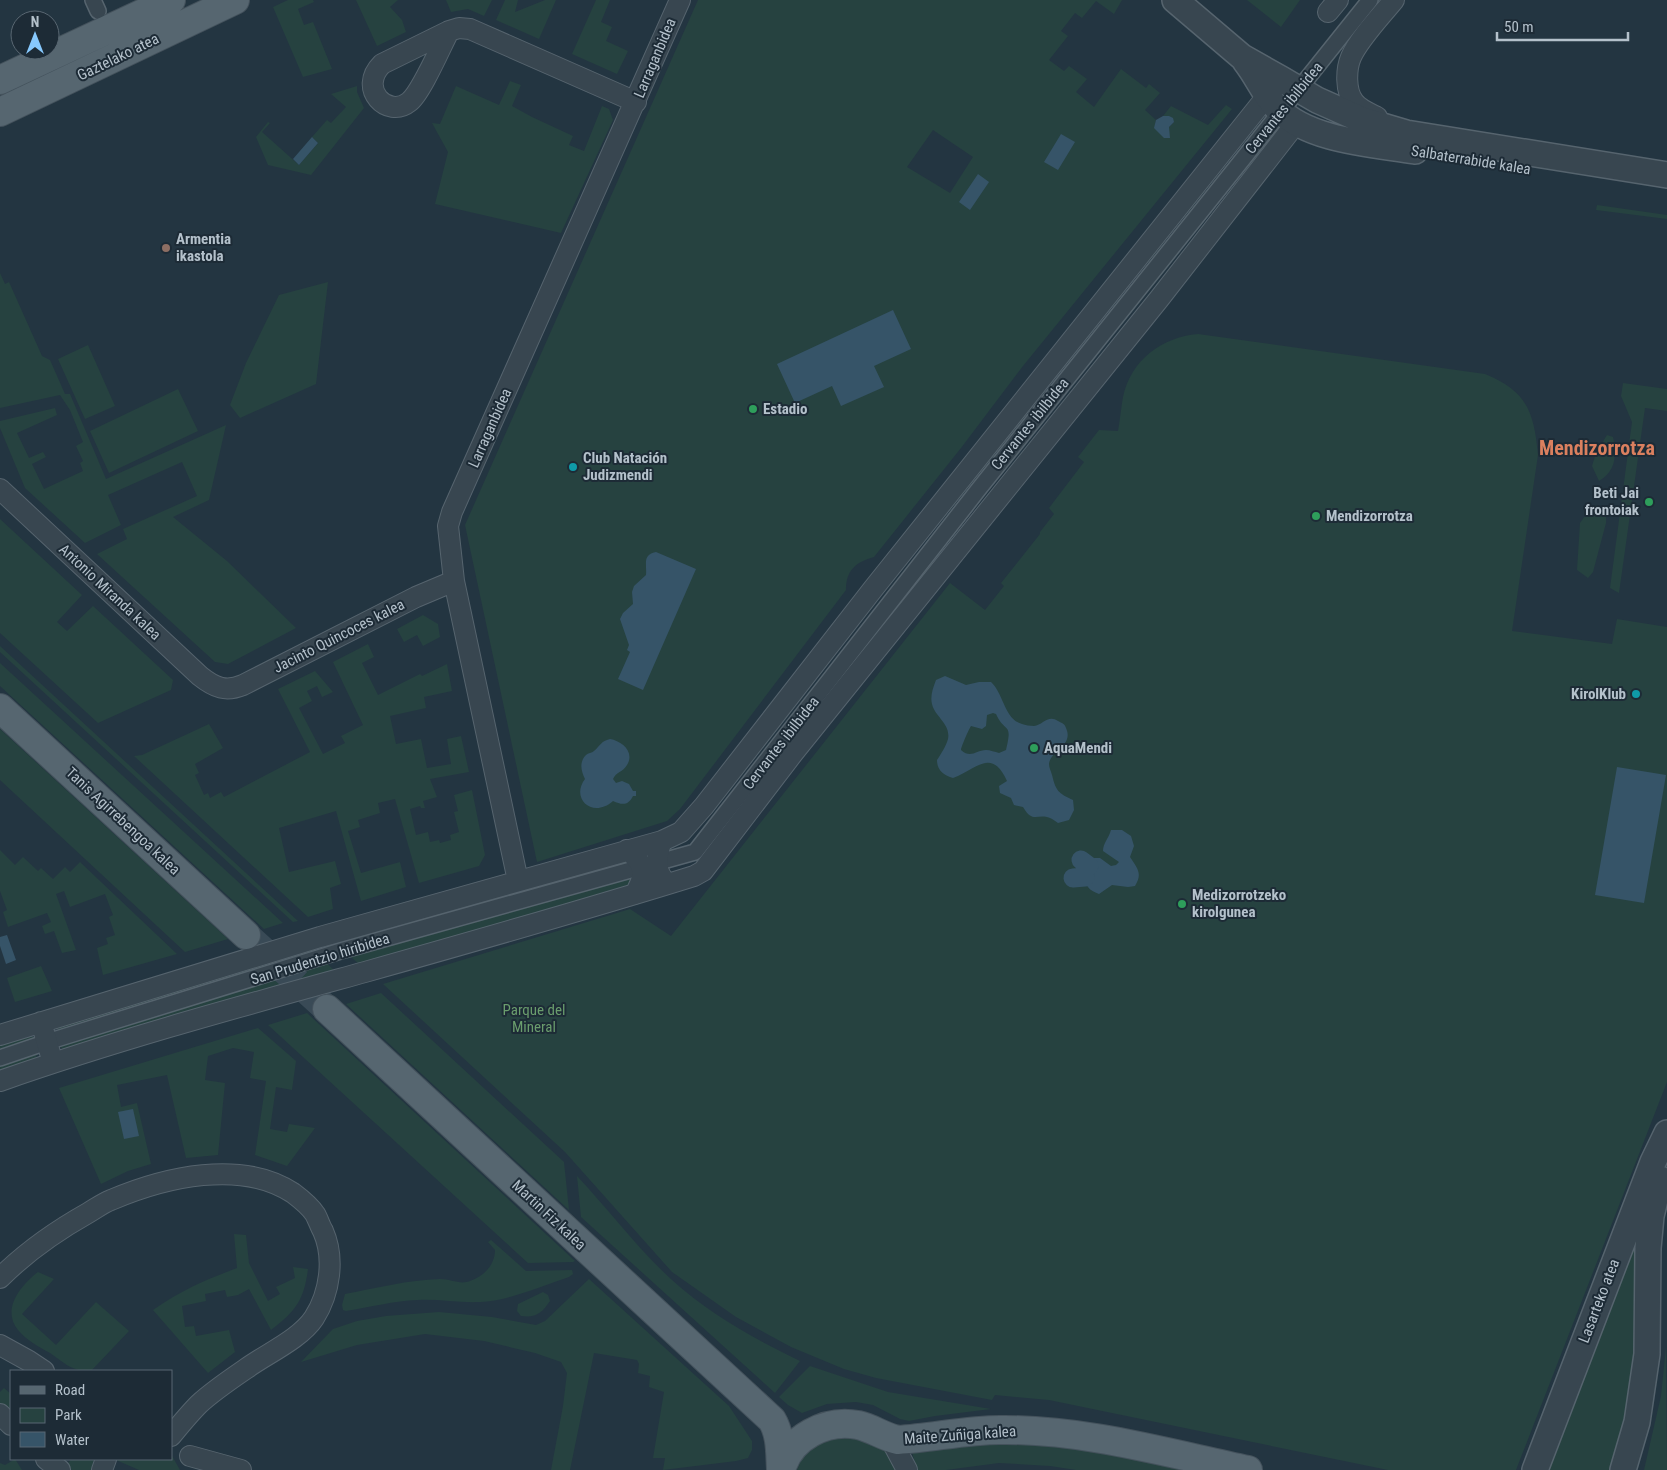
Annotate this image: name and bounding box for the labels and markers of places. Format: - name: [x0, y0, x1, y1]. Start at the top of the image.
- place label: Armentia ikastola: [176, 230, 231, 265]
- marker: Armentia ikastola: [160, 242, 172, 254]
- place label: Estadio: [763, 400, 808, 418]
- marker: Estadio: [747, 403, 759, 415]
- place label: Club Natación Judizmendi: [583, 449, 667, 484]
- marker: Club Natación Judizmendi: [567, 461, 579, 473]
- place label: Beti Jai frontoiak: [1585, 484, 1640, 519]
- marker: Beti Jai frontoiak: [1643, 496, 1655, 508]
- place label: Mendizorrotza: [1326, 507, 1413, 525]
- marker: Mendizorrotza: [1310, 510, 1322, 522]
- place label: KirolKlub: [1571, 685, 1626, 703]
- marker: KirolKlub: [1630, 688, 1642, 700]
- place label: AquaMendi: [1044, 739, 1112, 757]
- marker: AquaMendi: [1028, 742, 1040, 754]
- place label: Medizorrotzeko kirolgunea: [1192, 886, 1286, 921]
- marker: Medizorrotzeko kirolgunea: [1176, 898, 1188, 910]

